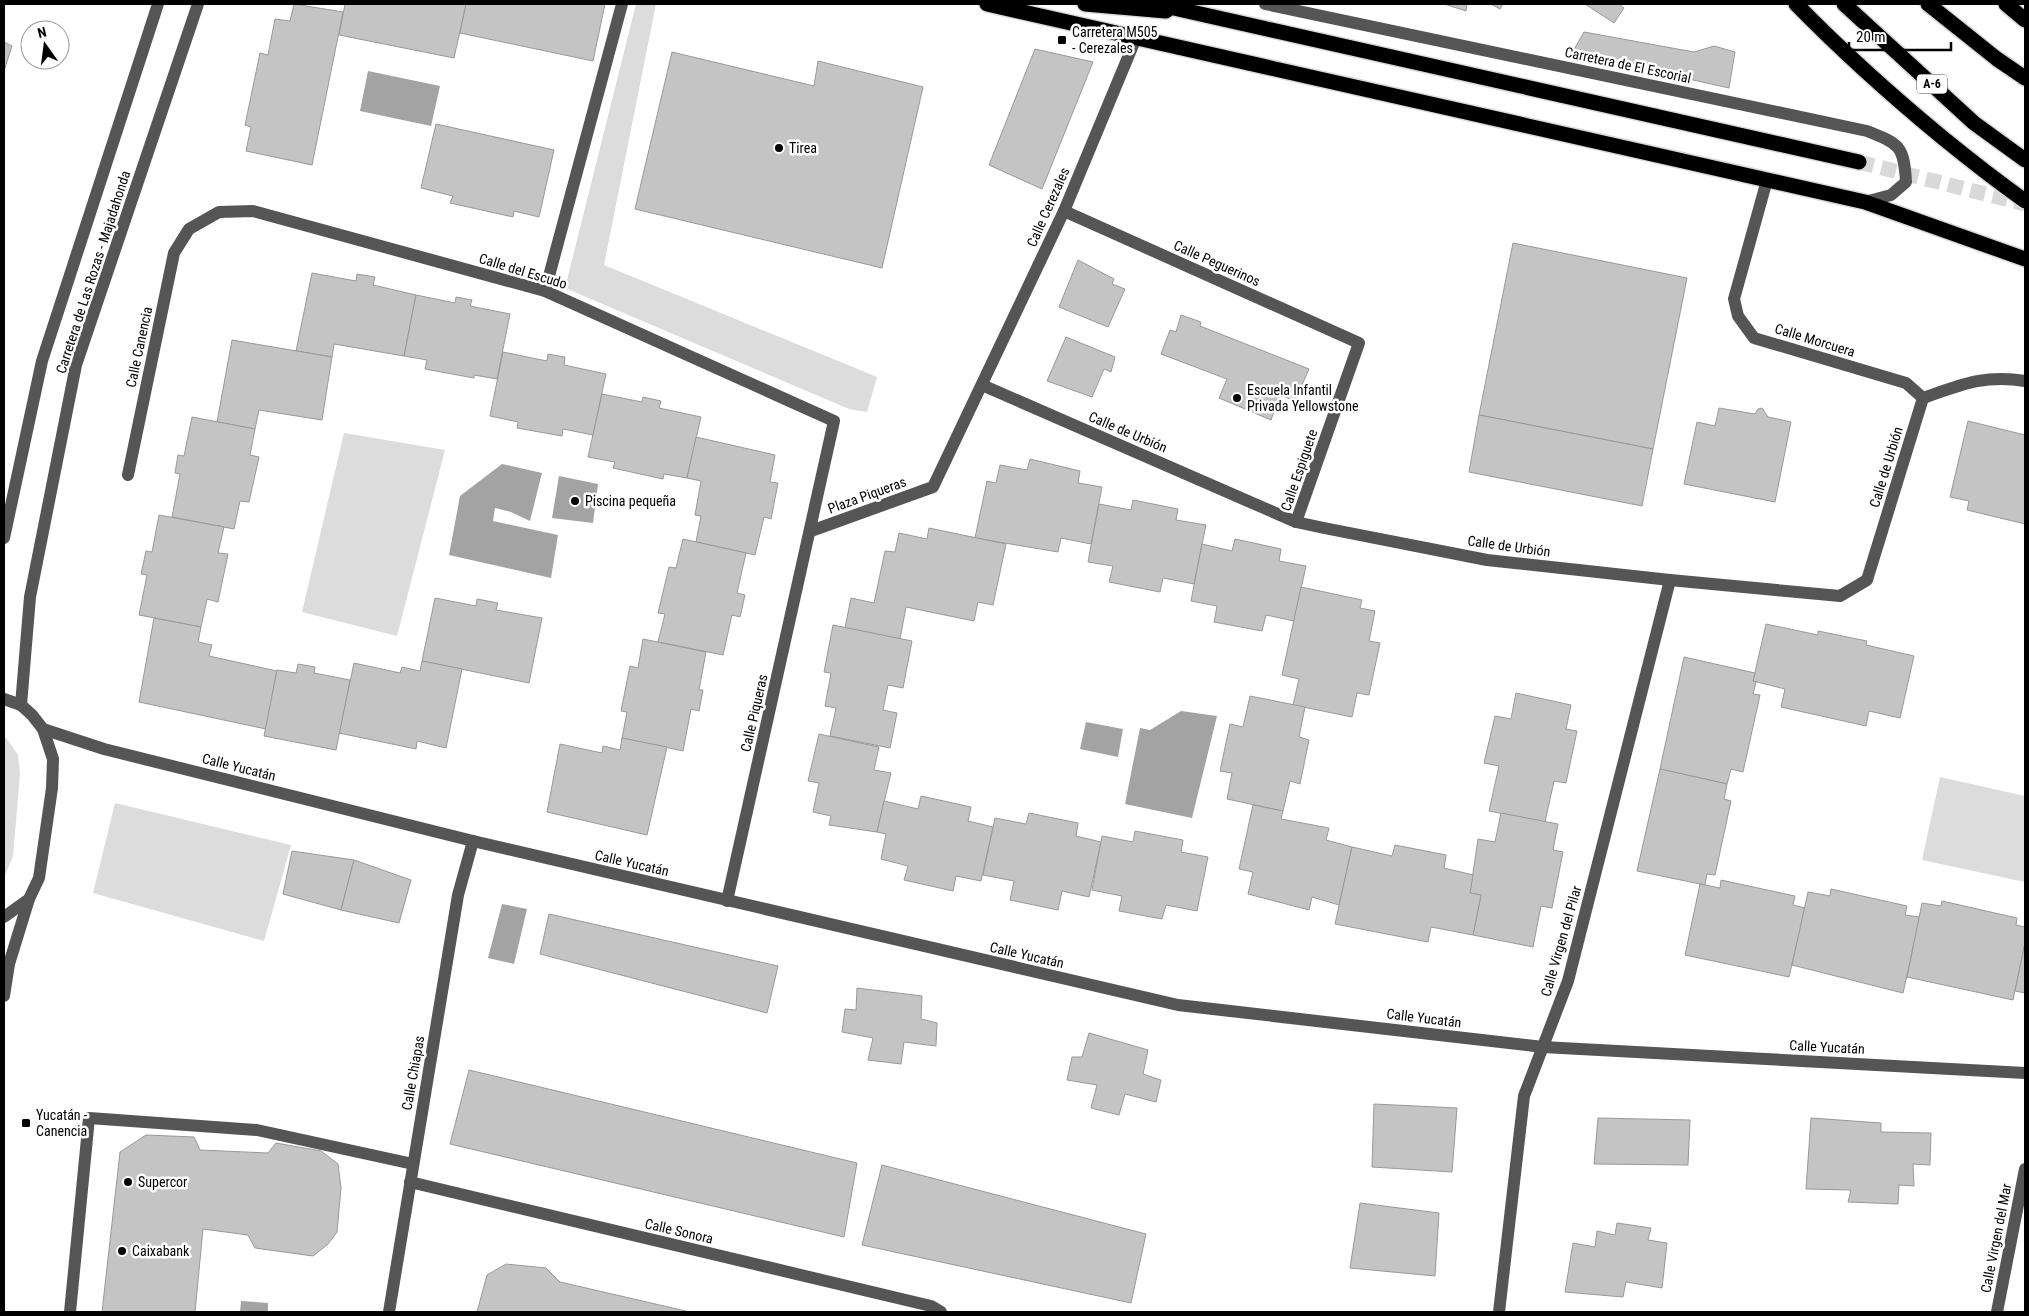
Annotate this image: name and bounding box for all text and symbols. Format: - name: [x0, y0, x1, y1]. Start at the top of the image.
- north arrow: [20, 20, 70, 70]
- scale bar: [1849, 20, 1952, 52]
- text: N: [36, 24, 48, 41]
- place label: Carretera M505 - Cerezales: [1072, 24, 1158, 56]
- text: 20 m: [1856, 28, 1886, 46]
- marker: Carretera M505 - Cerezales: [1056, 34, 1068, 46]
- street label: Carretera de El Escorial: [1563, 44, 1693, 86]
- road number: A-6: [1917, 74, 1947, 94]
- place label: Tirea: [789, 140, 817, 156]
- marker: Tirea: [773, 142, 785, 154]
- street label: Calle Cerezales: [1023, 165, 1073, 249]
- street label: Carretera de Las Rozas - Majadahonda: [53, 169, 133, 375]
- street label: Calle Peguerinos: [1171, 237, 1263, 289]
- street label: Calle del Escudo: [477, 250, 569, 292]
- street label: Calle Canencia: [123, 305, 155, 389]
- street label: Calle Morcuera: [1773, 320, 1857, 360]
- place label: Escuela Infantil Privada Yellowstone: [1247, 382, 1359, 414]
- marker: Escuela Infantil Privada Yellowstone: [1231, 392, 1243, 404]
- street label: Calle de Urbión: [1086, 408, 1170, 456]
- street label: Calle de Urbión: [1866, 425, 1906, 509]
- street label: Calle Espiguete: [1278, 427, 1321, 513]
- street label: Plaza Piqueras: [826, 473, 908, 517]
- place label: Piscina pequeña: [585, 493, 676, 509]
- marker: Piscina pequeña: [569, 495, 581, 507]
- street label: Calle de Urbión: [1466, 532, 1552, 560]
- street label: Calle Piqueras: [737, 673, 771, 753]
- street label: Calle Yucatán: [200, 750, 278, 784]
- street label: Calle Yucatán: [593, 847, 671, 879]
- street label: Calle Virgen del Pilar: [1538, 884, 1584, 998]
- street label: Calle Yucatán: [988, 939, 1066, 971]
- street label: Calle Yucatán: [1386, 1005, 1462, 1031]
- street label: Calle Chiapas: [399, 1034, 427, 1112]
- street label: Calle Yucatán: [1789, 1037, 1865, 1057]
- place label: Yucatán - Canencia: [36, 1107, 88, 1139]
- marker: Yucatán - Canencia: [20, 1117, 32, 1129]
- place label: Supercor: [138, 1174, 187, 1190]
- marker: Supercor: [122, 1176, 134, 1188]
- street label: Calle Virgen del Mar: [1978, 1182, 2014, 1294]
- street label: Calle Sonora: [643, 1215, 715, 1247]
- place label: Caixabank: [132, 1243, 190, 1259]
- marker: Caixabank: [116, 1245, 128, 1257]

